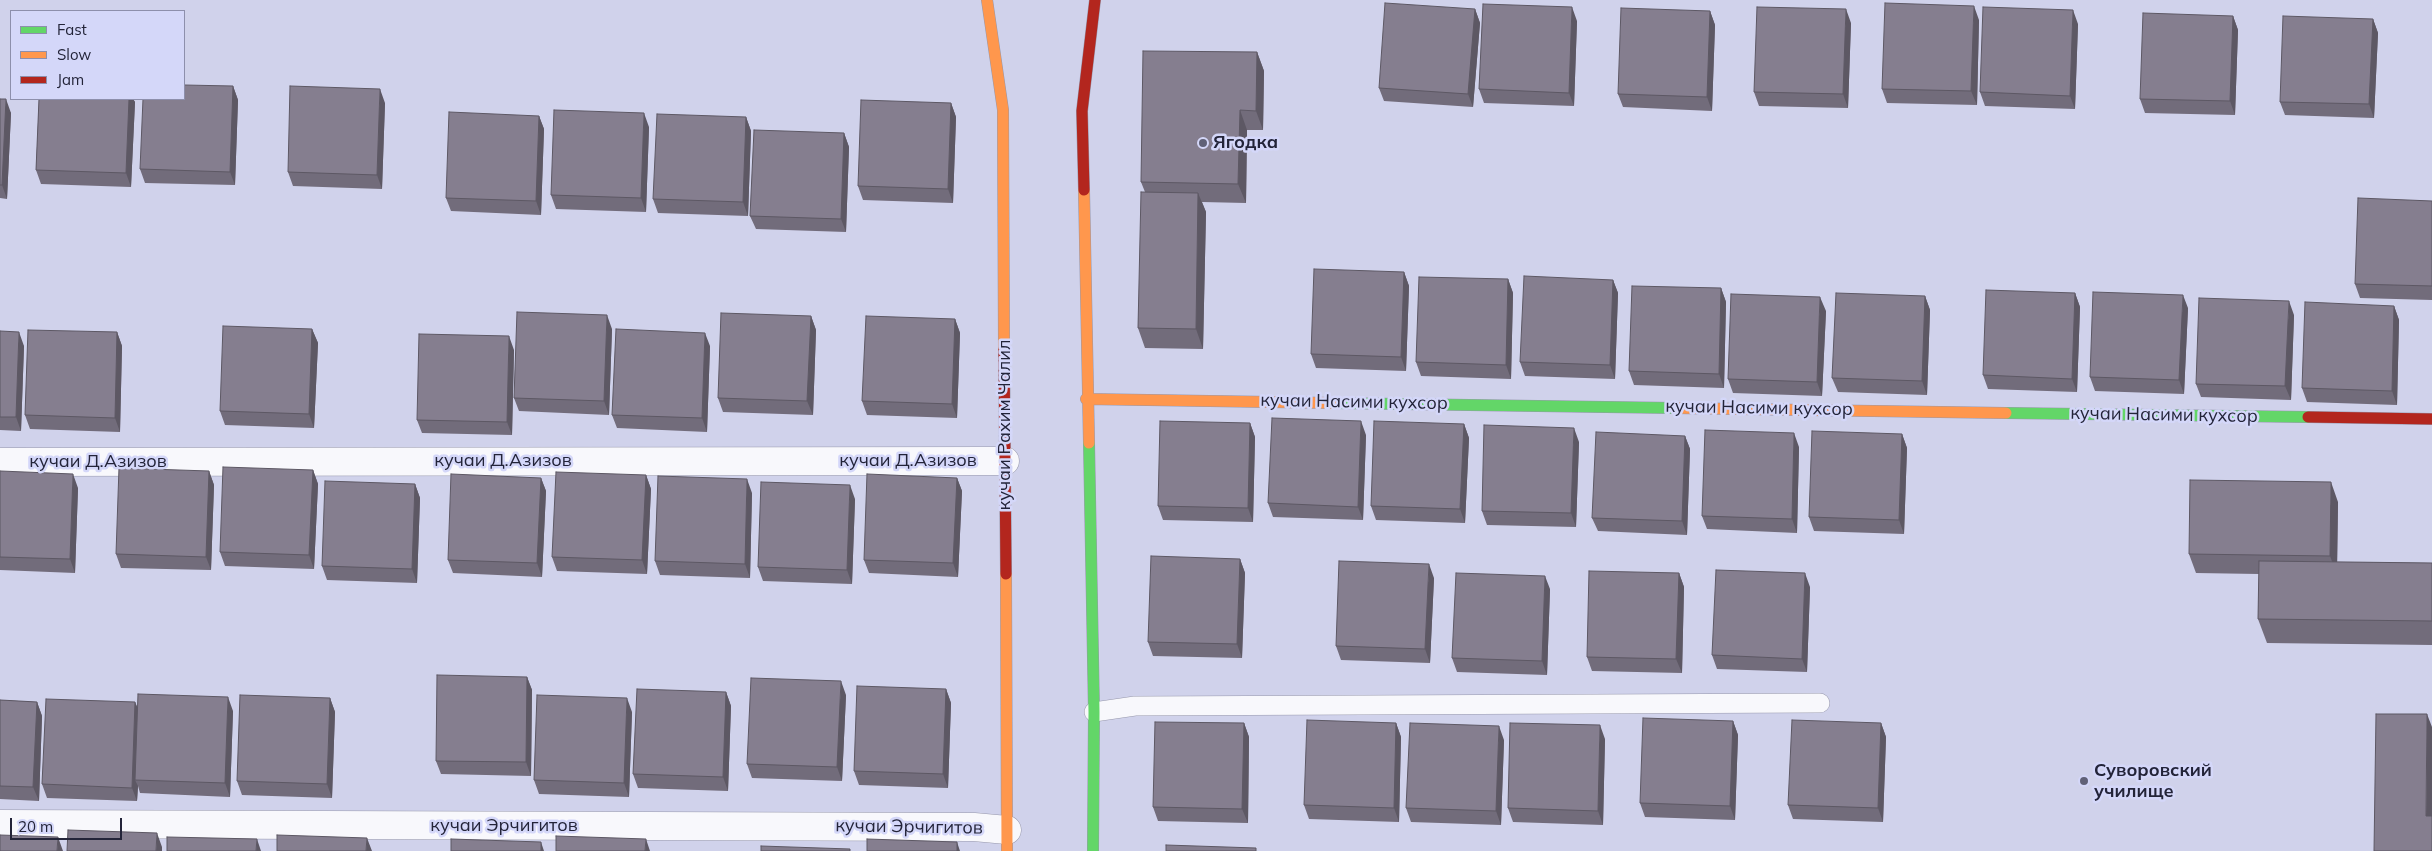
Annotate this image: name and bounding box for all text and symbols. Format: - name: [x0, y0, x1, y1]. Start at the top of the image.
- legend: [10, 10, 185, 100]
- text: Fast: [57, 20, 87, 39]
- text: Slow: [57, 45, 91, 64]
- text: Jam: [57, 70, 84, 89]
- place label: Ягодка: [1213, 132, 1278, 154]
- marker: Ягодка: [1197, 137, 1209, 149]
- street label: кучаи Рахим Чалил: [994, 339, 1016, 511]
- street label: кучаи Насими кухсор: [1260, 390, 1448, 414]
- street label: кучаи Насими кухсор: [1665, 396, 1853, 420]
- street label: кучаи Насими кухсор: [2070, 403, 2258, 427]
- street label: кучаи Д.Азизов: [434, 450, 572, 472]
- street label: кучаи Д.Азизов: [839, 450, 977, 472]
- street label: кучаи Д.Азизов: [29, 451, 167, 473]
- place label: Суворовский училище: [2094, 760, 2212, 802]
- marker: Суворовский училище: [2078, 775, 2090, 787]
- scale bar: [12, 808, 125, 840]
- street label: кучаи Эрчигитов: [430, 815, 578, 837]
- street label: кучаи Эрчигитов: [835, 815, 983, 839]
- text: 20 m: [18, 817, 53, 836]

